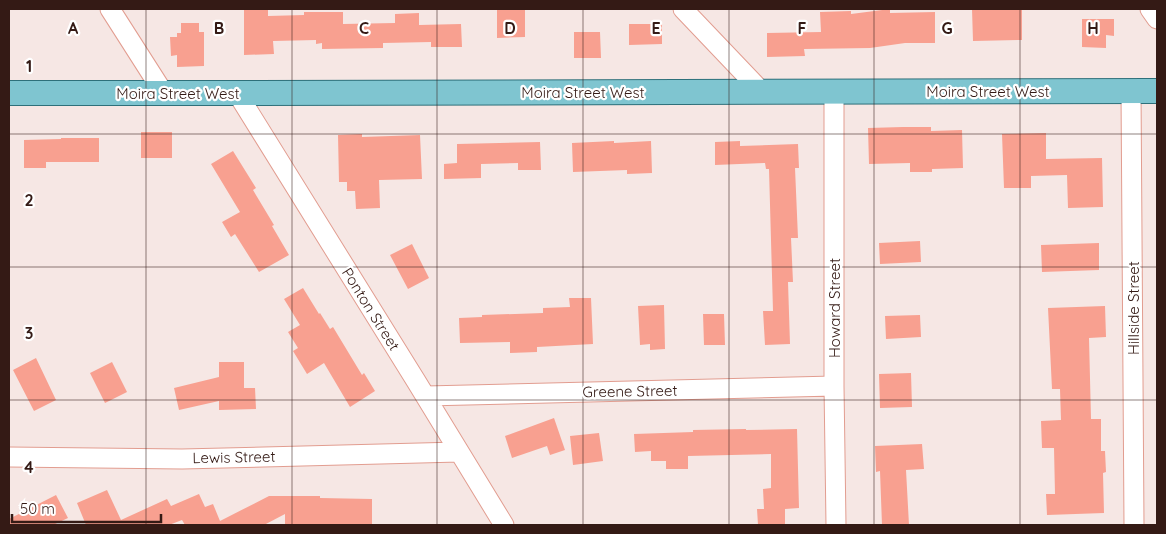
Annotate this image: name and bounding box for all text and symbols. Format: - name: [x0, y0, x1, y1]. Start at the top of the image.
- text: A: [68, 18, 79, 38]
- text: B: [214, 18, 224, 38]
- text: C: [359, 18, 369, 38]
- text: D: [504, 18, 516, 38]
- text: E: [651, 18, 661, 38]
- text: F: [798, 18, 807, 38]
- text: G: [941, 18, 953, 38]
- text: H: [1087, 18, 1099, 38]
- text: 1: [26, 56, 32, 76]
- street label: Moira Street West: [926, 82, 1050, 101]
- street label: Moira Street West: [521, 83, 645, 102]
- street label: Moira Street West: [116, 84, 240, 103]
- text: 2: [24, 190, 34, 210]
- street label: Howard Street: [825, 258, 844, 358]
- street label: Hillside Street: [1124, 261, 1143, 355]
- street label: Ponton Street: [338, 264, 404, 354]
- text: 3: [25, 323, 33, 343]
- street label: Greene Street: [582, 381, 678, 401]
- street label: Lewis Street: [192, 447, 276, 467]
- text: 4: [24, 457, 34, 477]
- scale bar: [12, 492, 161, 524]
- text: 50 m: [20, 499, 55, 518]

